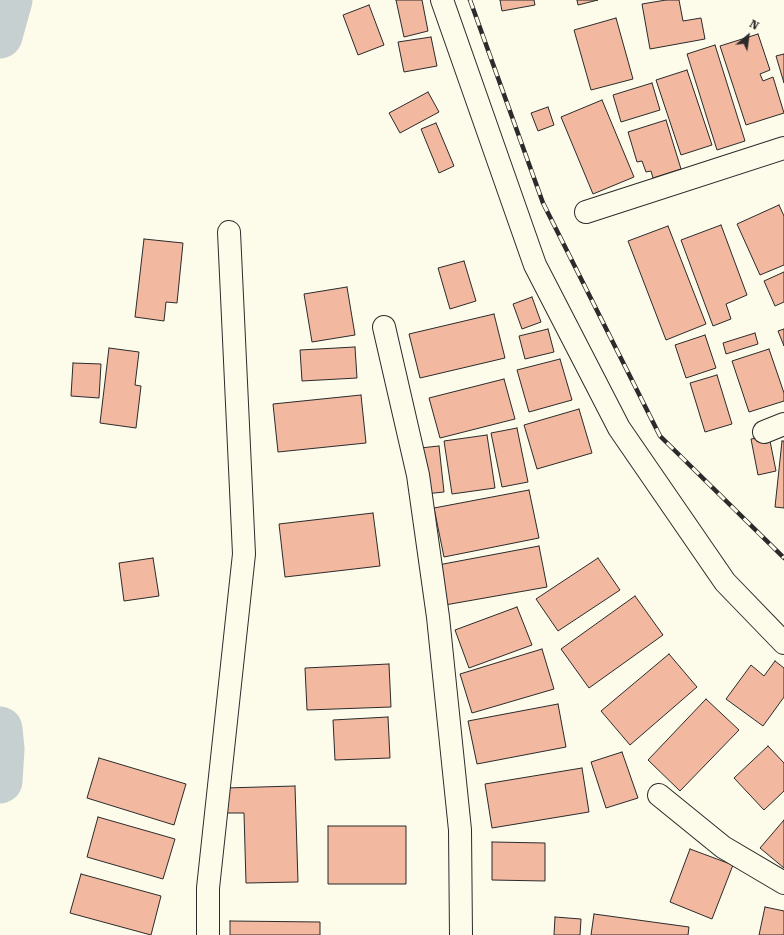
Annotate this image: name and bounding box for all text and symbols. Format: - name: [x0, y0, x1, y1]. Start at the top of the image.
- north arrow: [728, 16, 768, 56]
- text: N: [747, 17, 761, 33]

